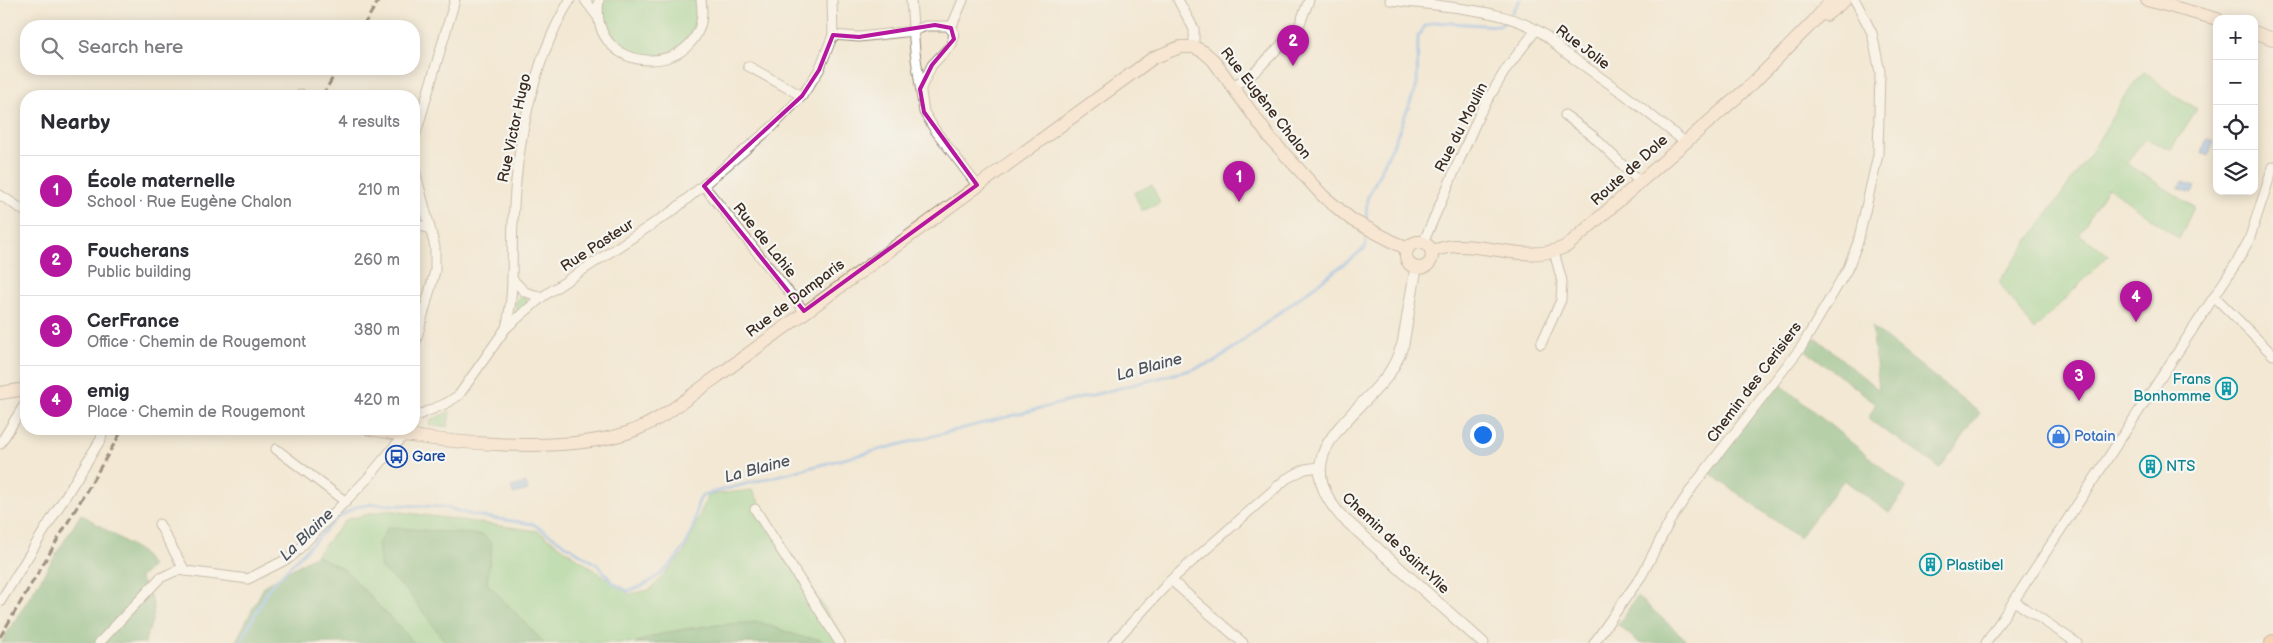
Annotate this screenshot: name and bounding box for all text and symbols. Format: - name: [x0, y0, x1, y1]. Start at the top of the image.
- map controls: [2213, 15, 2258, 195]
- button: +: [2213, 15, 2258, 60]
- search box: [20, 20, 420, 75]
- street label: Rue Jolie: [1552, 21, 1614, 74]
- pin: 2: [1277, 25, 1309, 66]
- icon: search: [38, 34, 66, 62]
- text: Search here: [78, 36, 183, 59]
- street label: Rue Eugène Chalon: [1216, 44, 1315, 163]
- button: −: [2213, 60, 2258, 105]
- street label: Rue Victor Hugo: [494, 72, 535, 184]
- street label: Rue du Moulin: [1431, 79, 1492, 175]
- button: locate: [2213, 105, 2258, 150]
- text: Nearby: [40, 110, 110, 135]
- text: 4 results: [338, 113, 400, 132]
- street label: Route de Dole: [1587, 131, 1672, 210]
- button: layers: [2213, 150, 2258, 195]
- pin: 1: [1223, 161, 1255, 202]
- text: École maternelle: [87, 170, 235, 193]
- text: 1: [53, 181, 59, 200]
- text: 210 m: [358, 181, 400, 200]
- text: School · Rue Eugène Chalon: [87, 193, 292, 212]
- street label: Rue de Lahie: [729, 199, 801, 282]
- street label: Rue Pasteur: [557, 214, 638, 276]
- text: Foucherans: [87, 240, 189, 263]
- text: 2: [51, 251, 61, 270]
- text: 260 m: [354, 251, 400, 270]
- street label: Rue de Damparis: [742, 255, 849, 342]
- text: Public building: [87, 263, 191, 282]
- pin: 4: [2120, 281, 2152, 322]
- text: CerFrance: [87, 310, 179, 333]
- street label: Chemin des Cerisiers: [1703, 318, 1806, 446]
- text: 3: [51, 321, 61, 340]
- text: 380 m: [354, 321, 400, 340]
- text: Office · Chemin de Rougemont: [87, 333, 306, 352]
- water label: La Blaine: [1114, 350, 1184, 385]
- pin: 3: [2063, 360, 2095, 401]
- place label: Frans Bonhomme: [2133, 370, 2212, 406]
- building icon: Frans Bonhomme: [2215, 376, 2239, 400]
- text: emig: [87, 380, 130, 403]
- text: 4: [51, 391, 61, 410]
- text: 420 m: [354, 391, 400, 410]
- text: Place · Chemin de Rougemont: [87, 403, 305, 422]
- your location: [1470, 422, 1496, 448]
- shop icon: Potain: [2046, 424, 2070, 448]
- place label: Potain: [2074, 427, 2116, 446]
- bus stop icon: Gare: [384, 444, 408, 468]
- place label: Gare: [412, 447, 446, 466]
- water label: La Blaine: [722, 452, 792, 487]
- building icon: NTS: [2138, 454, 2162, 478]
- place label: NTS: [2166, 457, 2195, 476]
- street label: Chemin de Saint-Ylie: [1338, 489, 1453, 598]
- water label: La Blaine: [276, 505, 338, 565]
- building icon: Plastibel: [1918, 553, 1942, 577]
- place label: Plastibel: [1946, 556, 2003, 575]

